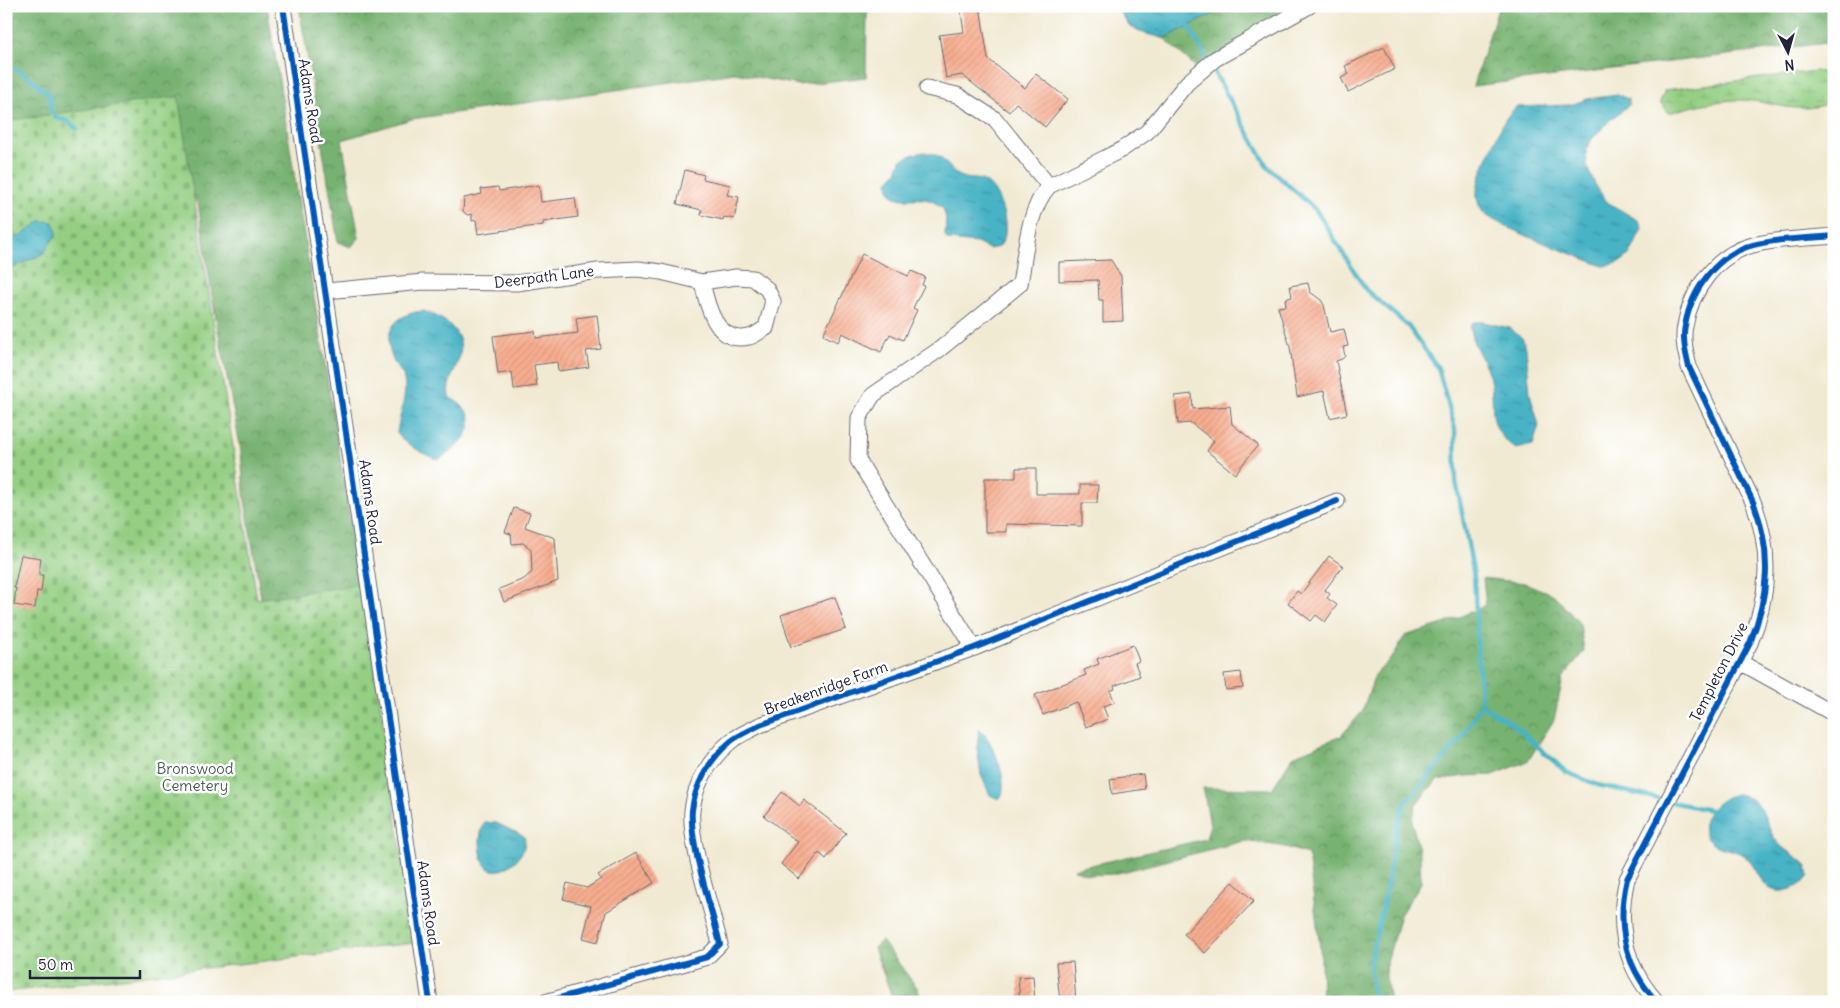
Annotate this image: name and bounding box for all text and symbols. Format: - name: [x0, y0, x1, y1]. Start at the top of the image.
- north arrow: [1762, 28, 1812, 78]
- text: N: [1784, 55, 1795, 74]
- street label: Adams Road: [294, 57, 327, 145]
- street label: Deerpath Lane: [493, 261, 595, 292]
- street label: Adams Road: [355, 458, 386, 546]
- street label: Templeton Drive: [1685, 619, 1752, 725]
- street label: Breakenridge Farm: [761, 656, 890, 719]
- park label: Bronswood Cemetery: [156, 759, 234, 795]
- street label: Adams Road: [413, 859, 444, 947]
- scale bar: [30, 948, 140, 980]
- text: 50 m: [38, 955, 73, 974]

